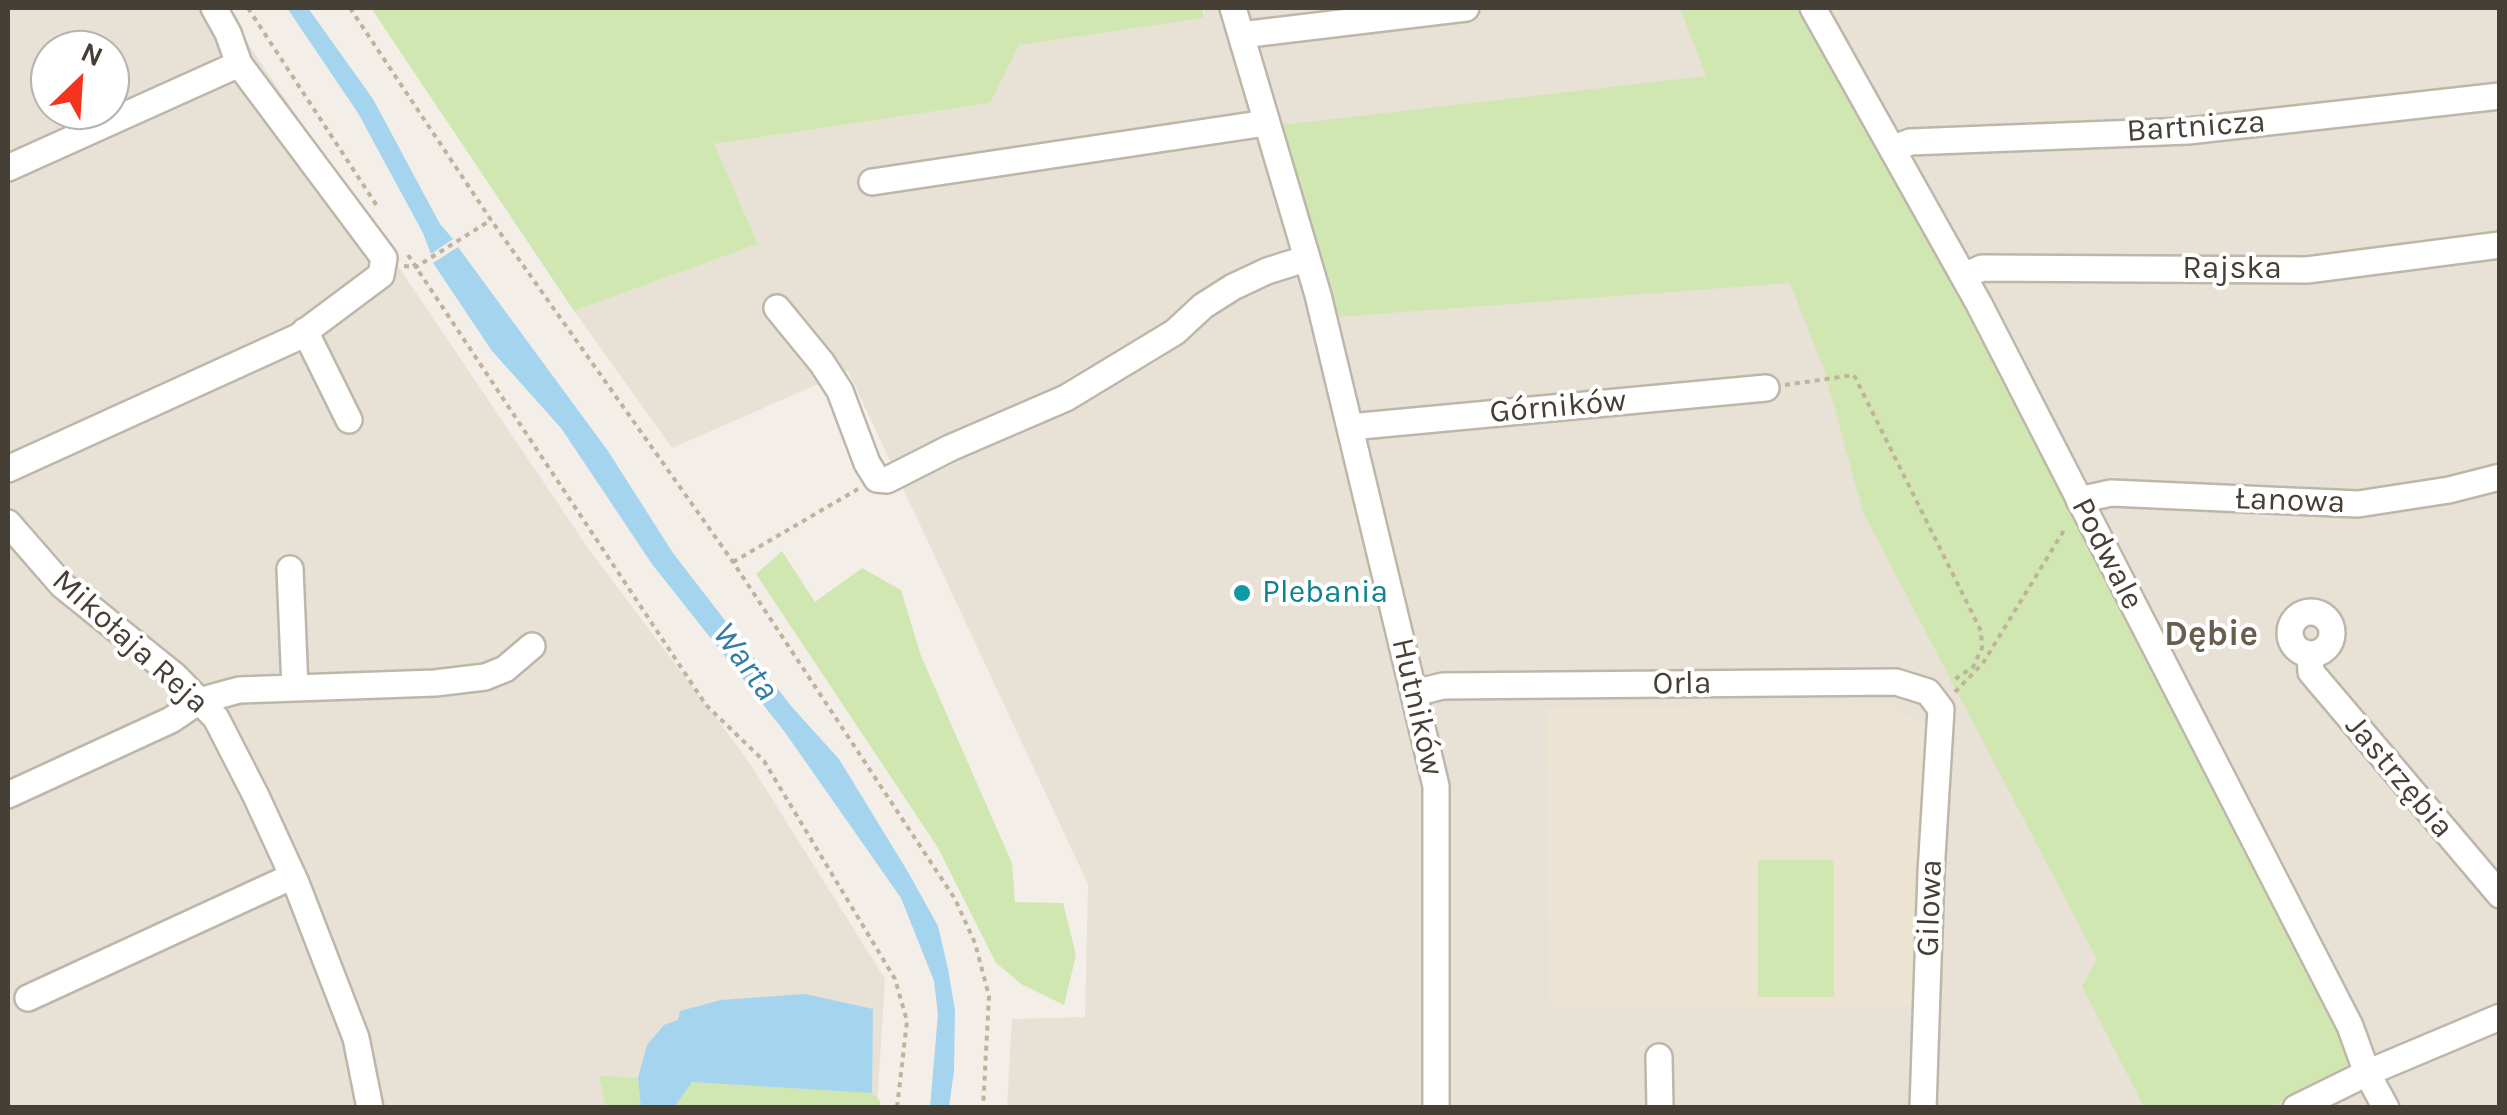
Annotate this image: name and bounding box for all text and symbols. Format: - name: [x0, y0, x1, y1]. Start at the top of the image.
- north arrow: [30, 30, 130, 130]
- text: N: [76, 35, 108, 73]
- street label: Bartnicza: [2125, 103, 2267, 151]
- street label: Rajska: [2182, 250, 2282, 288]
- street label: Górników: [1488, 382, 1628, 432]
- street label: Łanowa: [2234, 480, 2346, 522]
- street label: Podwale: [2063, 492, 2151, 616]
- street label: Mikołaja Reja: [44, 562, 216, 722]
- place label: Plebania: [1262, 574, 1388, 612]
- marker: Plebania: [1231, 582, 1253, 604]
- district label: Dębie: [2164, 614, 2258, 656]
- water label: Warta: [703, 615, 787, 709]
- street label: Hutników: [1383, 634, 1451, 780]
- street label: Orla: [1652, 664, 1712, 704]
- street label: Jastrzębia: [2337, 708, 2461, 846]
- street label: Gilowa: [1909, 859, 1951, 957]

